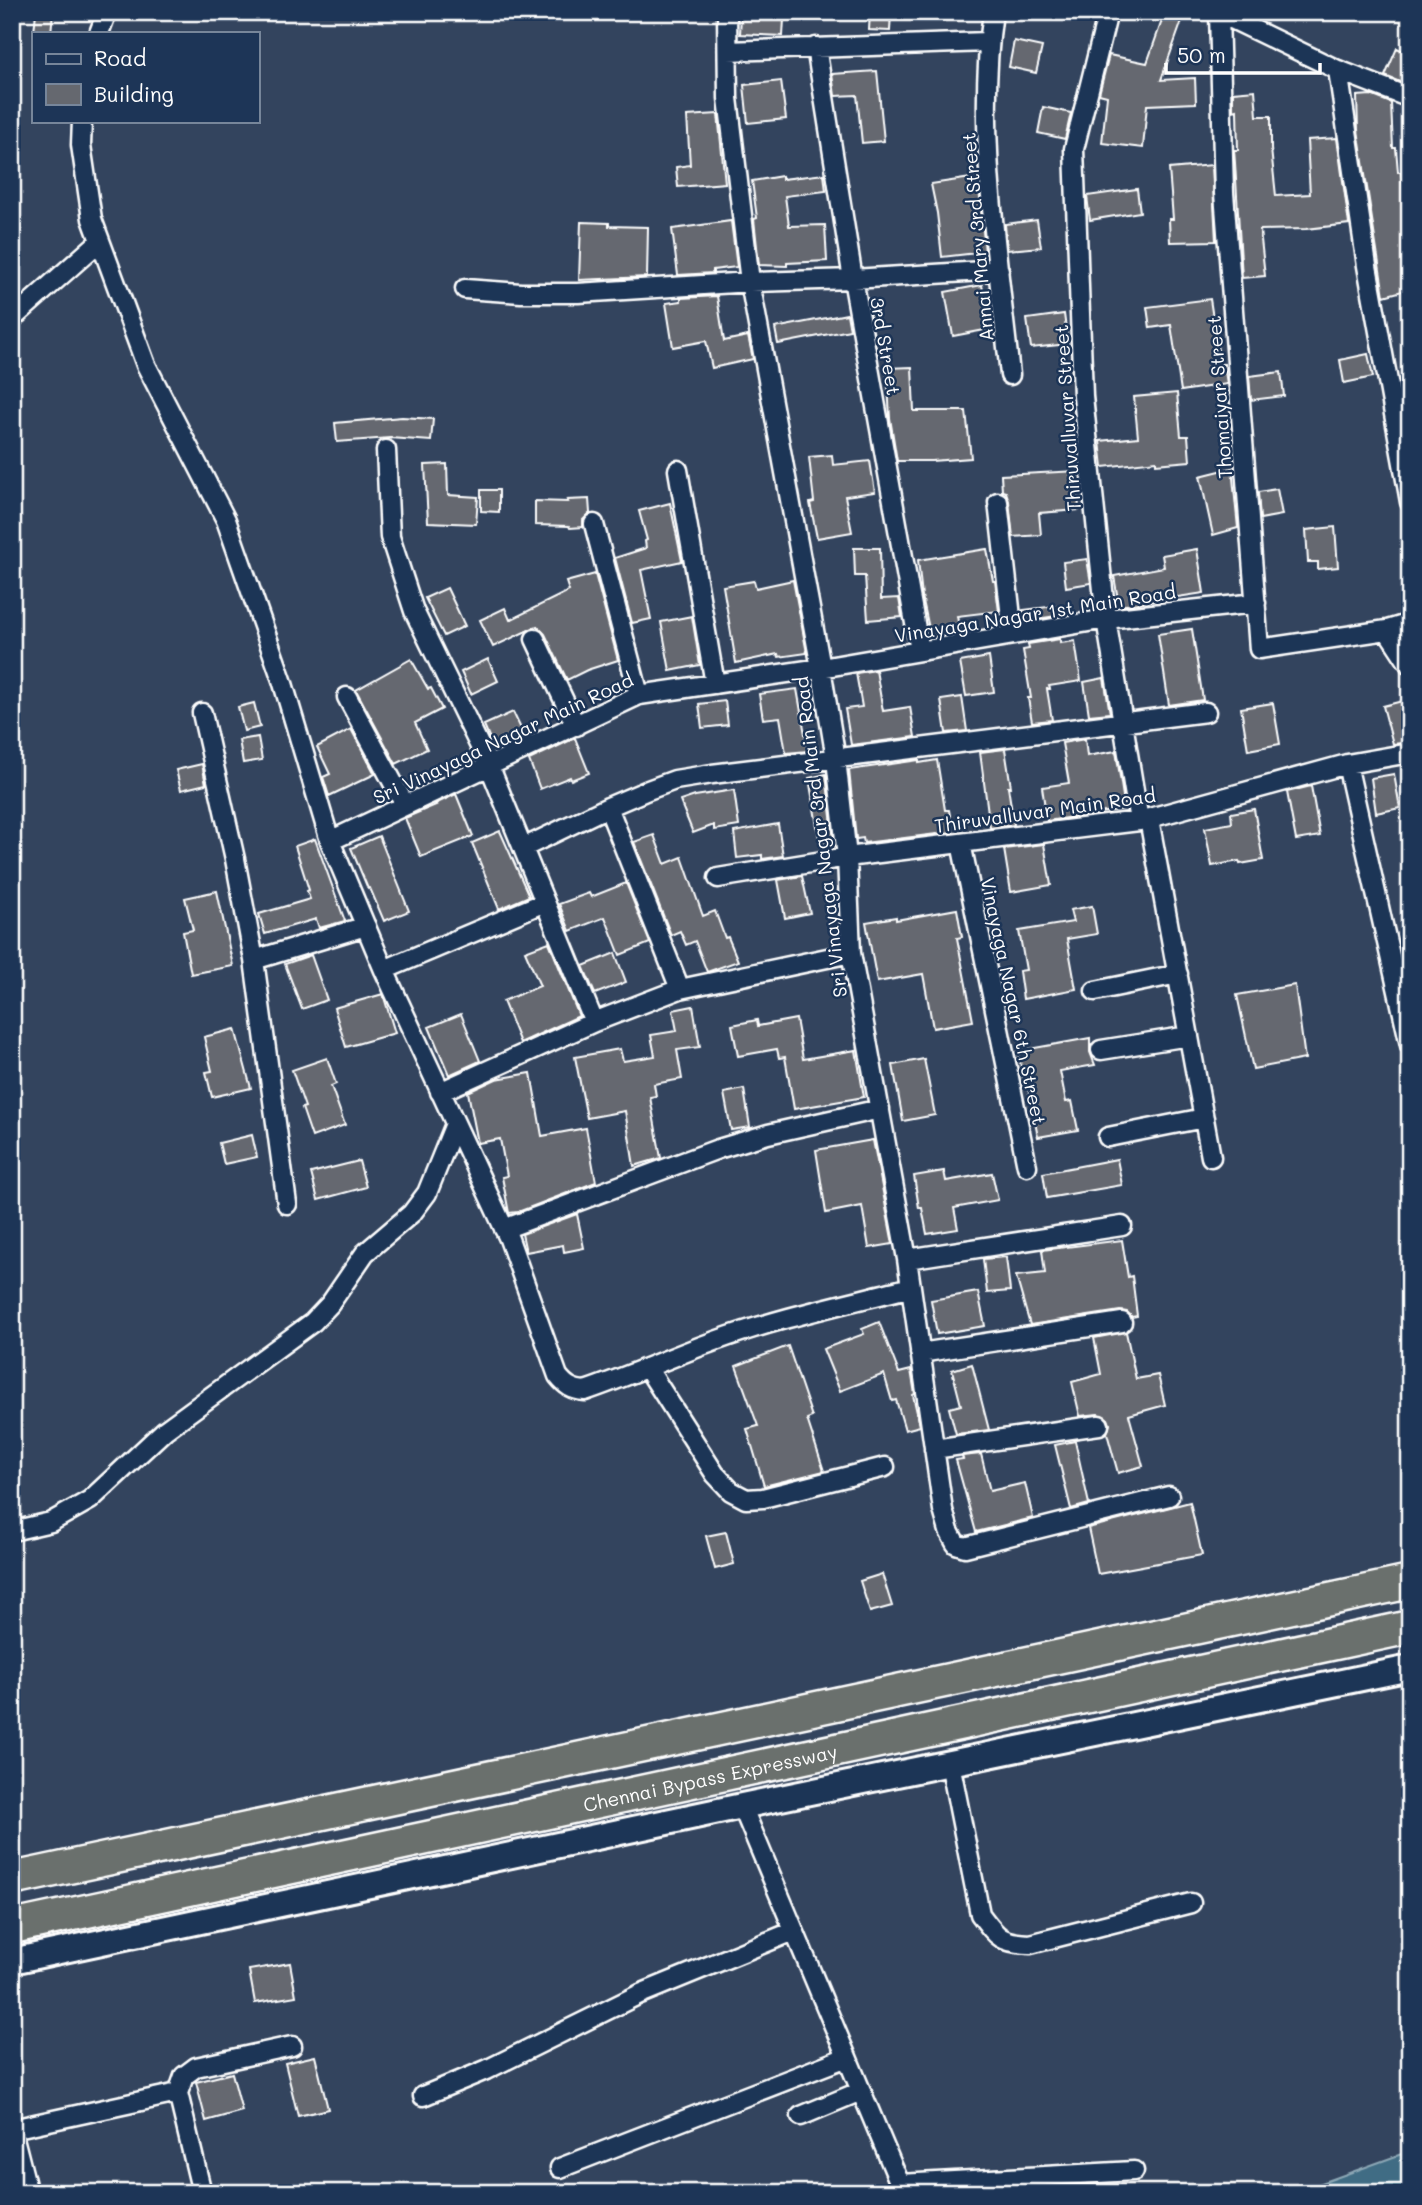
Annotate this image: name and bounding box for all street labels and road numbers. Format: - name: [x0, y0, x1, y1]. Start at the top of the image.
- street label: Annai Mary 3rd Street: [955, 131, 999, 343]
- street label: 3rd Street: [865, 295, 907, 397]
- street label: Thomaiyar Street: [1201, 315, 1237, 479]
- street label: Thiruvalluvar Street: [1048, 324, 1086, 512]
- street label: Vinayaga Nagar 1st Main Road: [893, 578, 1177, 648]
- street label: Sri Vinayaga Nagar Main Road: [369, 667, 637, 809]
- street label: Sri Vinayaga Nagar 3rd Main Road: [788, 675, 852, 999]
- street label: Thiruvalluvar Main Road: [933, 782, 1157, 838]
- street label: Vinayaga Nagar 6th Street: [976, 875, 1052, 1127]
- street label: Chennai Bypass Expressway: [581, 1738, 840, 1817]

